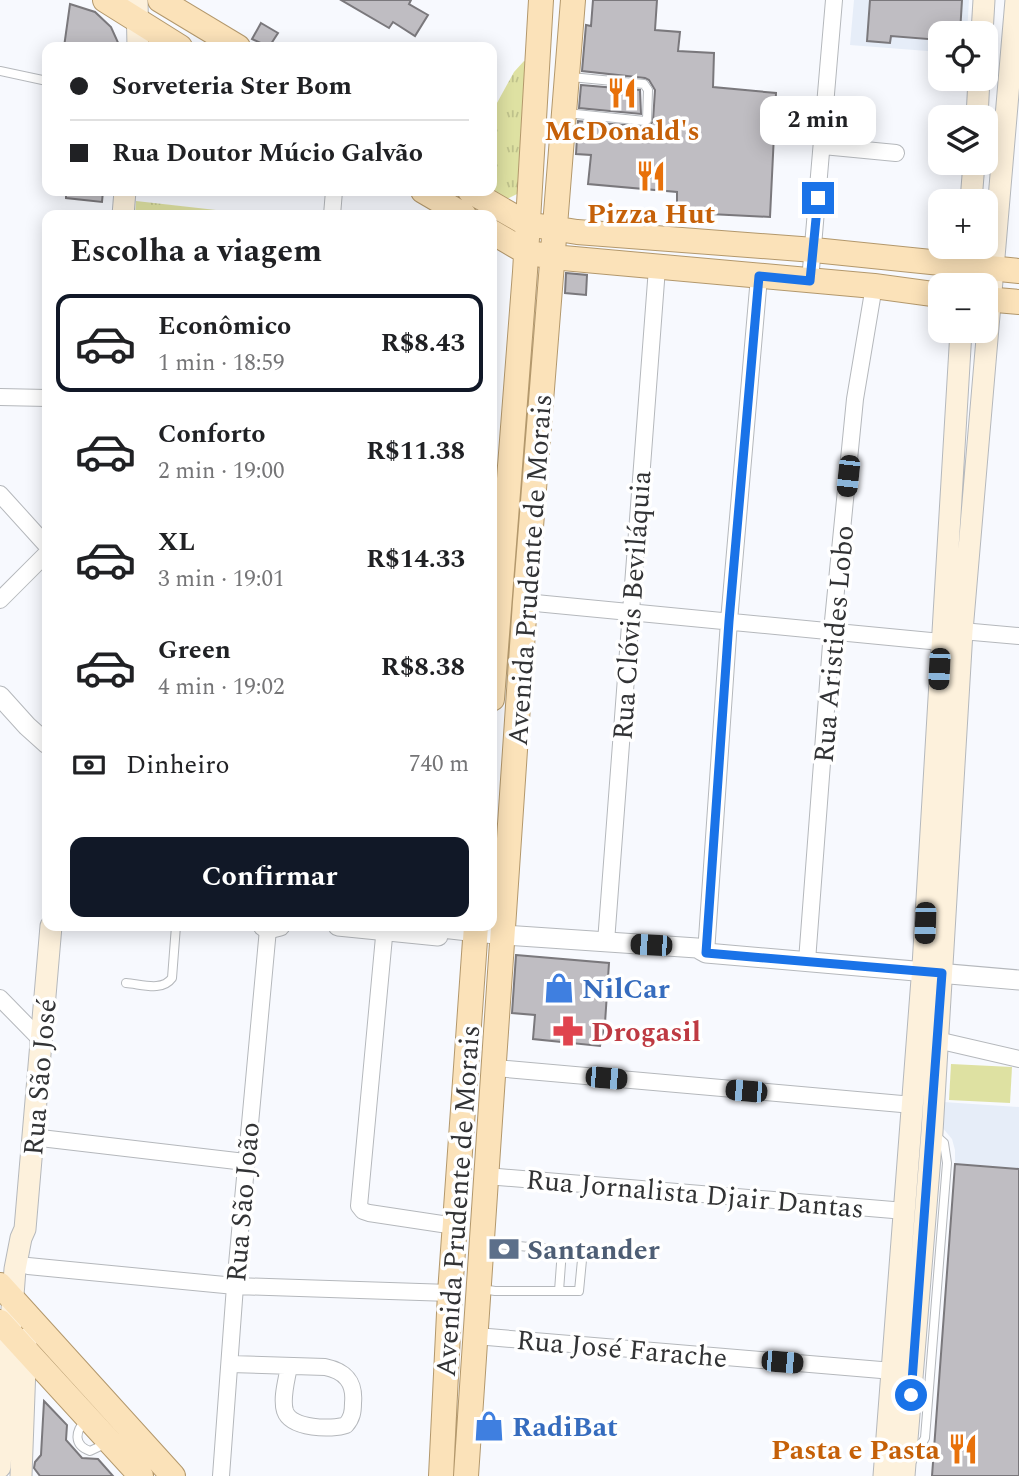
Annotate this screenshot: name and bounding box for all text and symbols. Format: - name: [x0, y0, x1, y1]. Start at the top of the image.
- map controls: [928, 21, 998, 343]
- button: locate: [928, 21, 998, 91]
- text: Sorveteria Ster Bom: [112, 66, 352, 106]
- restaurant icon: McDonald's: [605, 76, 639, 110]
- callout: 2 min: [760, 96, 876, 146]
- text: 2 min: [787, 103, 849, 138]
- button: layers: [928, 105, 998, 175]
- place label: McDonald's: [544, 110, 700, 153]
- text: Rua Doutor Múcio Galvão: [112, 133, 423, 173]
- restaurant icon: Pizza Hut: [634, 159, 668, 193]
- route end: [802, 182, 834, 214]
- button: +: [928, 189, 998, 259]
- place label: Pizza Hut: [587, 193, 715, 236]
- text: Escolha a viagem: [70, 227, 322, 276]
- button: −: [928, 273, 998, 343]
- text: Econômico: [158, 306, 291, 346]
- icon: car: [74, 312, 137, 375]
- text: R$8.43: [381, 323, 465, 363]
- text: 1 min · 18:59: [158, 346, 285, 381]
- street label: Avenida Prudente de Morais: [497, 393, 564, 747]
- text: Conforto: [158, 414, 266, 454]
- icon: car: [74, 420, 137, 483]
- text: R$11.38: [366, 431, 465, 471]
- text: 2 min · 19:00: [158, 454, 285, 489]
- car: [836, 454, 861, 498]
- street label: Rua Clóvis Beviláquia: [602, 469, 663, 741]
- text: XL: [158, 522, 195, 562]
- street label: Rua Aristides Lobo: [803, 524, 866, 765]
- icon: car: [74, 528, 137, 591]
- text: R$14.33: [366, 539, 465, 579]
- text: 3 min · 19:01: [158, 562, 285, 597]
- text: Green: [158, 630, 231, 670]
- icon: car: [74, 636, 137, 699]
- text: R$8.38: [381, 647, 465, 687]
- car: [928, 647, 951, 691]
- text: 4 min · 19:02: [158, 670, 285, 705]
- text: Dinheiro: [126, 745, 230, 785]
- icon: cash: [70, 746, 108, 784]
- text: 740 m: [409, 747, 469, 782]
- button: Confirmar: [70, 837, 469, 917]
- car: [914, 902, 937, 944]
- car: [630, 933, 673, 957]
- place label: NilCar: [582, 968, 670, 1011]
- shop icon: NilCar: [542, 971, 576, 1005]
- street label: Rua São José: [12, 997, 69, 1157]
- place label: Drogasil: [591, 1011, 701, 1054]
- pharmacy icon: Drogasil: [551, 1014, 585, 1048]
- street label: Avenida Prudente de Morais: [425, 1024, 492, 1378]
- car: [585, 1066, 628, 1090]
- car: [725, 1079, 768, 1103]
- street label: Rua São João: [215, 1120, 272, 1284]
- street label: Rua Jornalista Djair Dantas: [524, 1158, 866, 1231]
- place label: Santander: [527, 1229, 660, 1272]
- bank icon: Santander: [487, 1232, 521, 1266]
- street label: Rua José Farache: [515, 1319, 729, 1380]
- car: [761, 1350, 804, 1374]
- route start: [895, 1379, 927, 1411]
- place label: RadiBat: [512, 1406, 618, 1449]
- shop icon: RadiBat: [472, 1409, 506, 1443]
- place label: Pasta e Pasta: [771, 1429, 941, 1472]
- restaurant icon: Pasta e Pasta: [946, 1432, 980, 1466]

